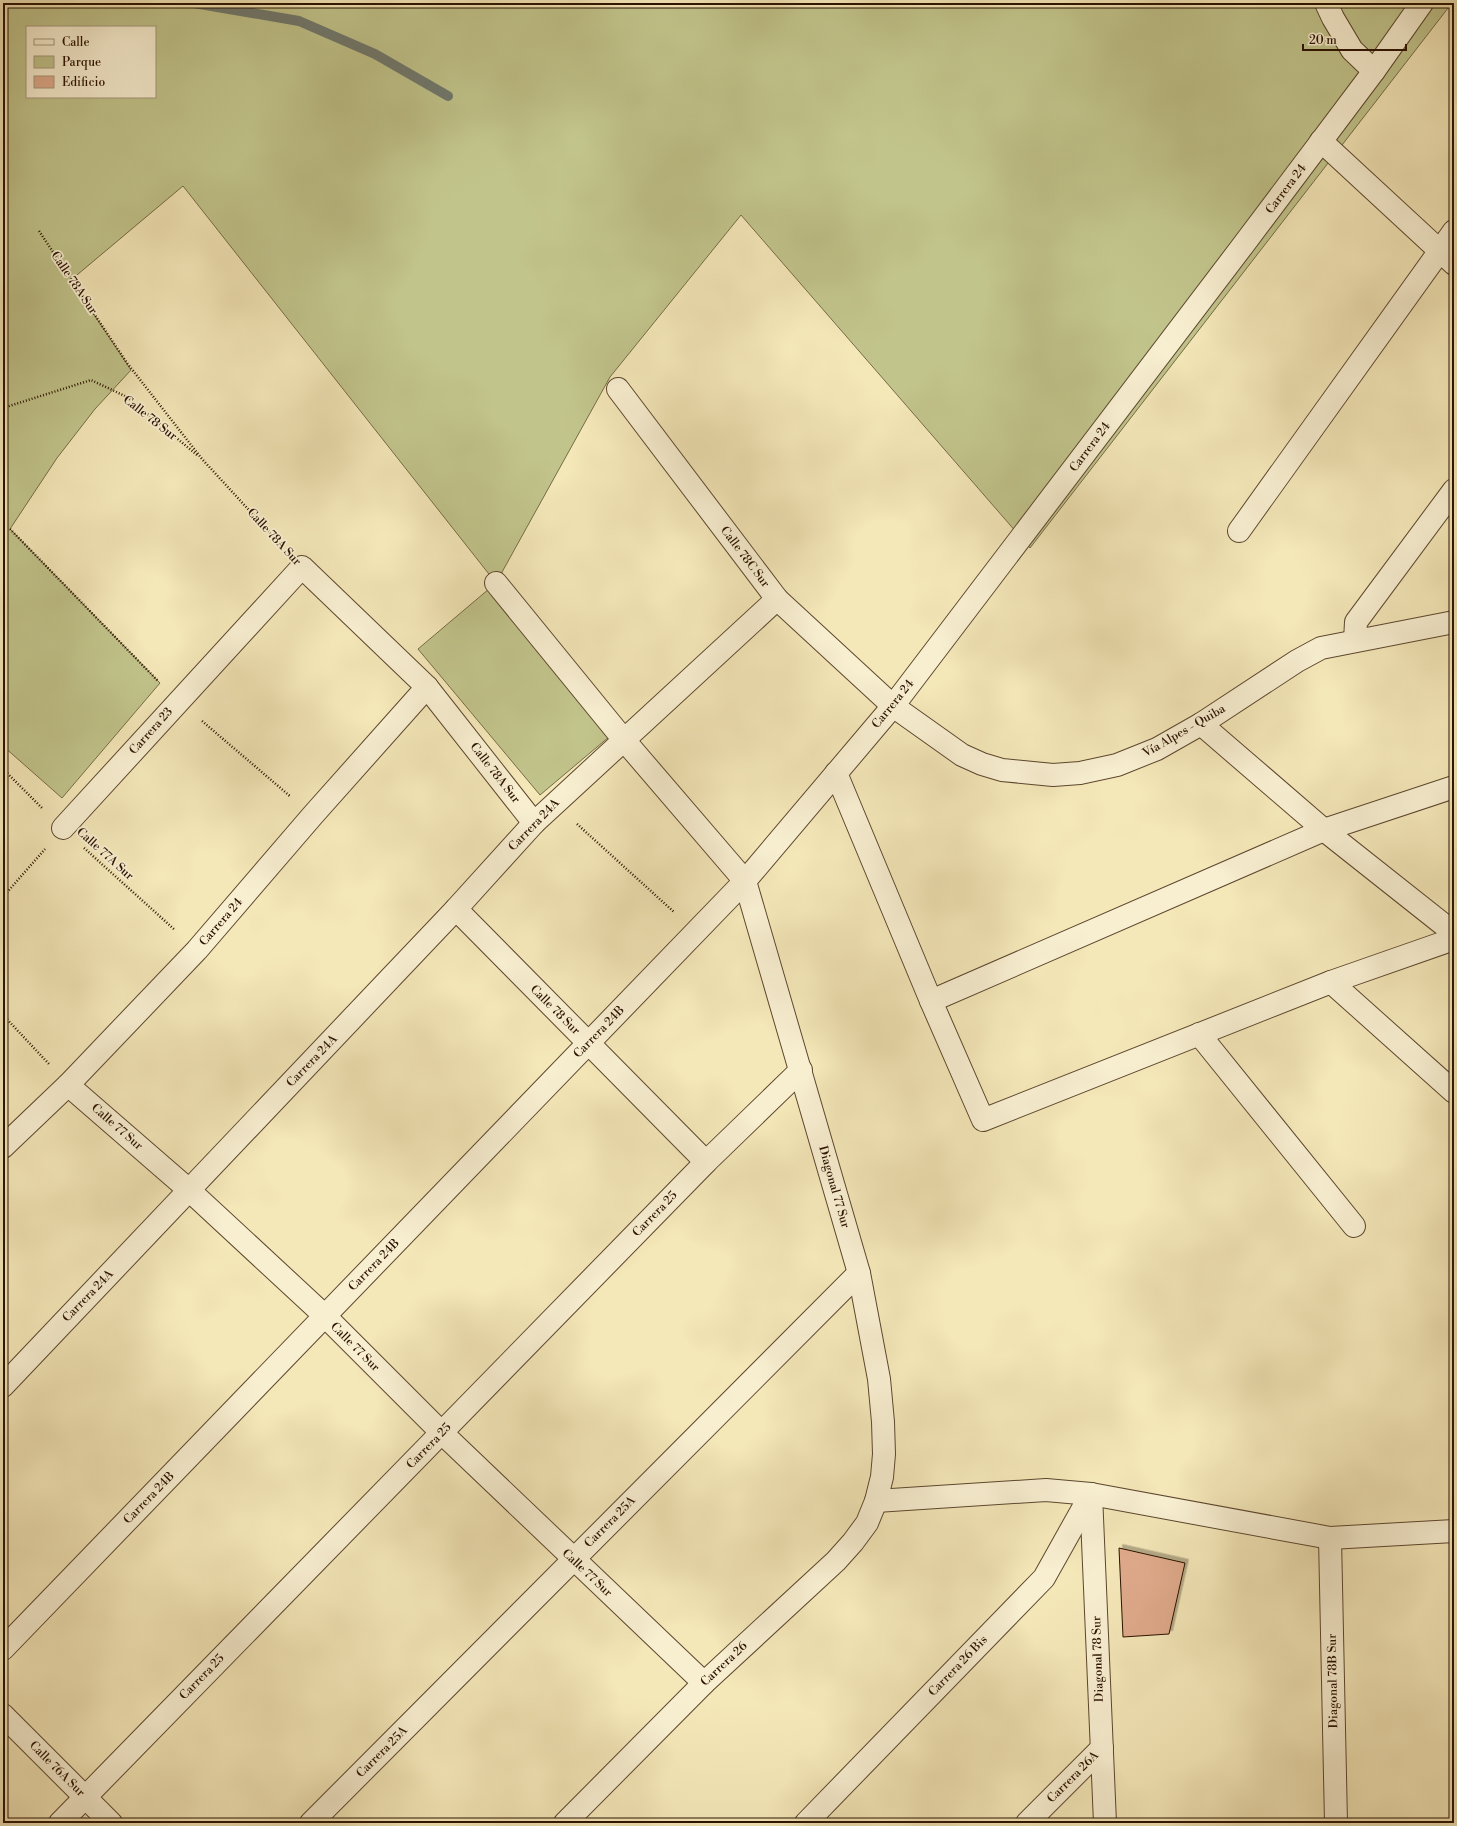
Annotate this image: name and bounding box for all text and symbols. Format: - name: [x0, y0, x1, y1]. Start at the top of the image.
- legend: [26, 26, 156, 98]
- scale bar: [1303, 26, 1406, 52]
- text: 20 m: [1309, 33, 1337, 48]
- text: Calle: [62, 35, 89, 50]
- text: Parque: [62, 55, 101, 70]
- text: Edificio: [62, 75, 105, 90]
- street label: Carrera 24: [1262, 161, 1310, 217]
- street label: Calle 78A Sur: [47, 249, 101, 317]
- street label: Calle 78 Sur: [120, 392, 180, 444]
- street label: Carrera 24: [1066, 419, 1114, 475]
- street label: Calle 78A Sur: [244, 505, 304, 569]
- street label: Calle 78C Sur: [717, 523, 773, 591]
- street label: Carrera 24: [869, 676, 917, 732]
- street label: Vía Alpes - Quiba: [1139, 701, 1229, 761]
- street label: Carrera 23: [126, 704, 176, 758]
- street label: Calle 78A Sur: [467, 740, 523, 806]
- street label: Carrera 24A: [505, 795, 563, 854]
- street label: Calle 77A Sur: [73, 824, 137, 884]
- street label: Carrera 24: [196, 895, 246, 949]
- street label: Calle 78 Sur: [527, 982, 583, 1038]
- street label: Carrera 24B: [570, 1003, 628, 1061]
- street label: Carrera 24A: [283, 1031, 341, 1090]
- street label: Calle 77 Sur: [88, 1101, 146, 1153]
- street label: Diagonal 77 Sur: [815, 1144, 853, 1230]
- street label: Carrera 25: [629, 1188, 681, 1240]
- street label: Carrera 24B: [345, 1236, 403, 1294]
- street label: Carrera 24A: [59, 1266, 117, 1325]
- street label: Calle 77 Sur: [327, 1319, 383, 1375]
- street label: Carrera 25: [403, 1420, 455, 1472]
- street label: Carrera 24B: [120, 1469, 178, 1527]
- street label: Carrera 25A: [581, 1493, 639, 1551]
- street label: Calle 77 Sur: [559, 1546, 615, 1600]
- street label: Diagonal 78 Sur: [1089, 1616, 1107, 1702]
- street label: Carrera 26 Bis: [925, 1632, 991, 1700]
- street label: Diagonal 78B Sur: [1325, 1634, 1341, 1728]
- street label: Carrera 26: [697, 1639, 751, 1689]
- street label: Carrera 25: [176, 1651, 228, 1703]
- street label: Carrera 25A: [353, 1723, 411, 1781]
- street label: Calle 76A Sur: [26, 1738, 88, 1800]
- street label: Carrera 26A: [1044, 1747, 1103, 1806]

